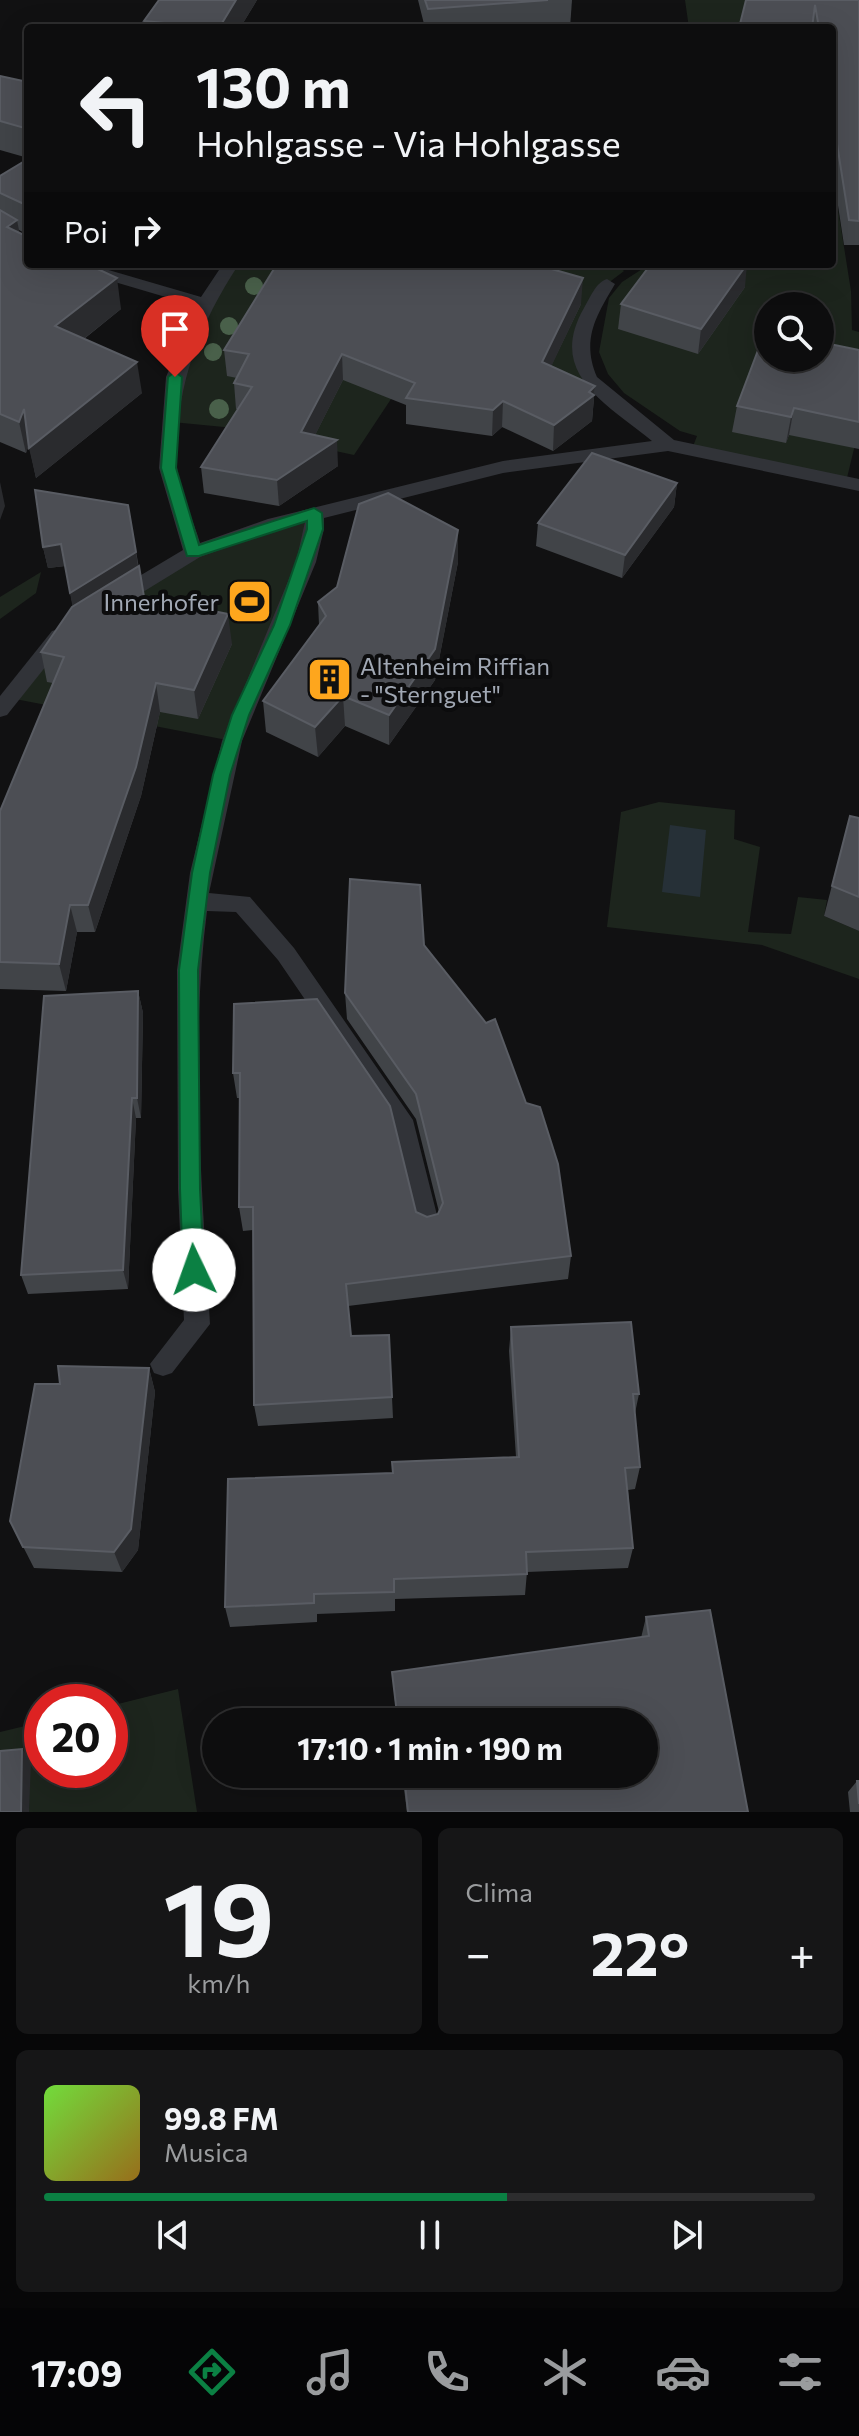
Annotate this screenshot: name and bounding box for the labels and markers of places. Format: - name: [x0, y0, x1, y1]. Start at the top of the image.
- pin: [141, 295, 209, 377]
- sports icon: Innerhofer: [226, 577, 274, 625]
- place label: Innerhofer: [103, 587, 219, 616]
- place label: Altenheim Riffian - "Sternguet": [360, 651, 550, 708]
- building icon: Altenheim Riffian - "Sternguet": [305, 655, 353, 703]

